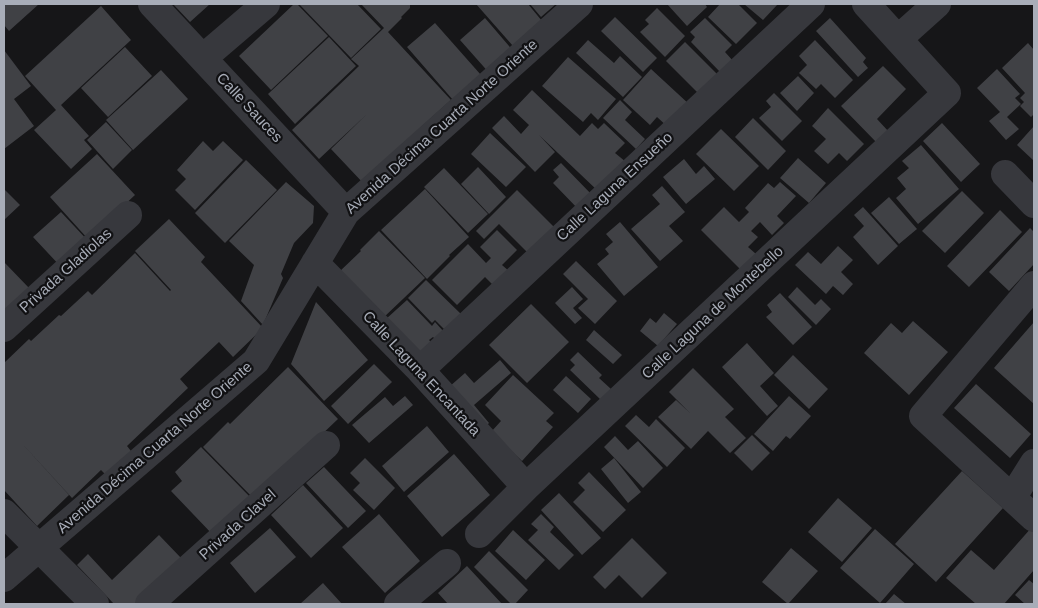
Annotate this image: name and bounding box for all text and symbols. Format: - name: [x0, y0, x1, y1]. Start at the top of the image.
- street label: Avenida Décima Cuarta Norte Oriente: [342, 36, 542, 218]
- street label: Calle Sauces: [212, 70, 286, 146]
- street label: Calle Laguna Ensueño: [553, 129, 677, 245]
- street label: Privada Gladiolas: [16, 225, 116, 317]
- street label: Calle Laguna de Montebello: [639, 243, 787, 383]
- street label: Calle Laguna Encantada: [358, 308, 484, 440]
- street label: Avenida Décima Cuarta Norte Oriente: [54, 358, 256, 538]
- street label: Privada Clavel: [196, 486, 280, 564]

